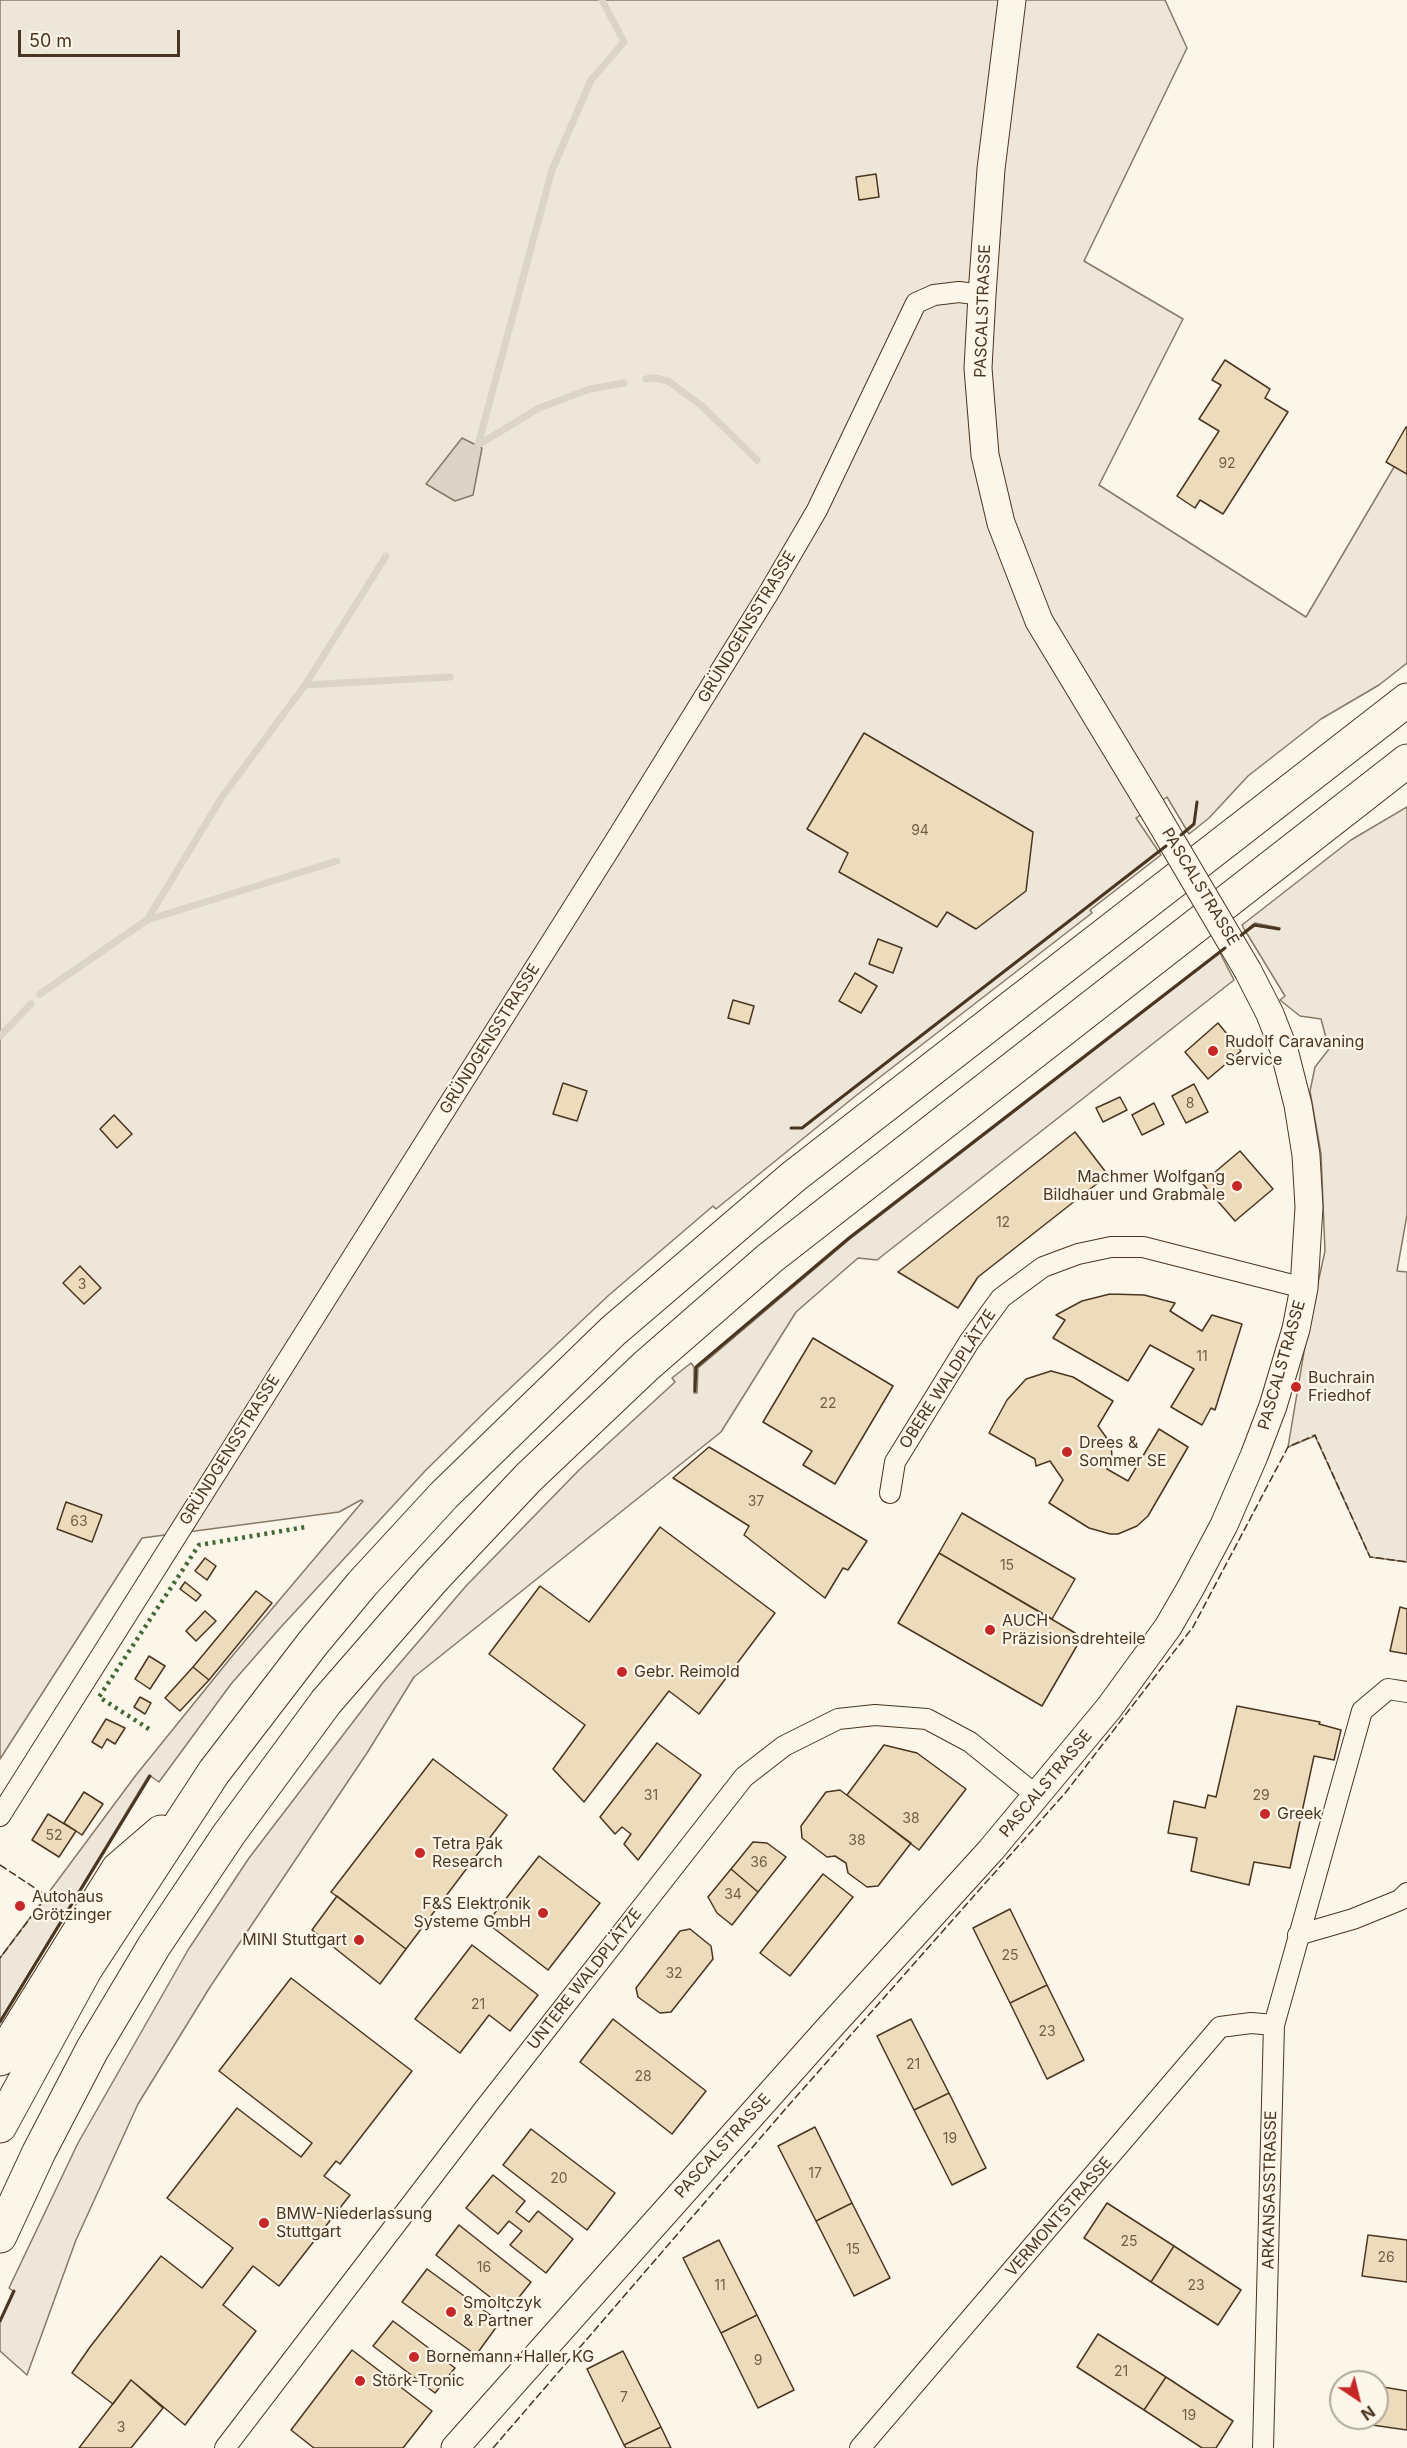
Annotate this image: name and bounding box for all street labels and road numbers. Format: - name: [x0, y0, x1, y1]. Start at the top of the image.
- street label: PASCALSTRASSE: [971, 244, 995, 378]
- street label: GRÜNDGENSSTRASSE: [694, 548, 800, 706]
- street label: PASCALSTRASSE: [1157, 825, 1243, 949]
- street label: GRÜNDGENSSTRASSE: [436, 960, 544, 1118]
- street label: PASCALSTRASSE: [1254, 1298, 1310, 1432]
- street label: OBERE WALDPLÄTZE: [896, 1306, 1000, 1452]
- street label: GRÜNDGENSSTRASSE: [176, 1371, 284, 1529]
- street label: PASCALSTRASSE: [996, 1727, 1096, 1841]
- street label: UNTERE WALDPLÄTZE: [524, 1905, 646, 2053]
- street label: PASCALSTRASSE: [671, 2090, 775, 2202]
- street label: ARKANSASSTRASSE: [1259, 2110, 1281, 2270]
- street label: VERMONTSTRASSE: [1002, 2153, 1116, 2281]

